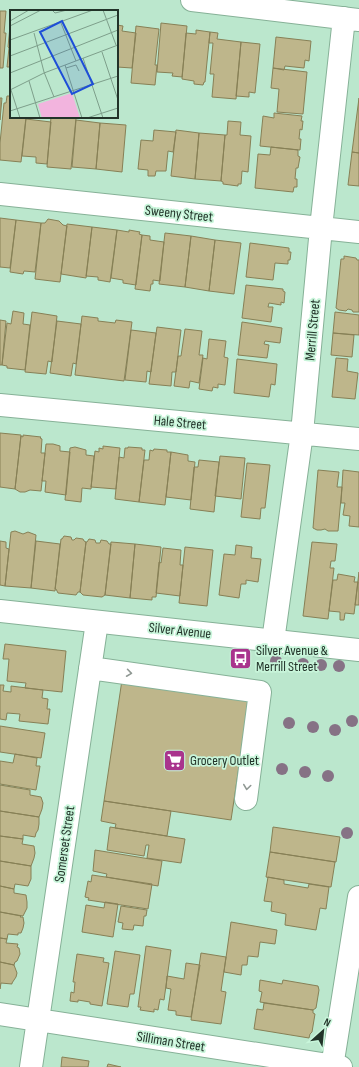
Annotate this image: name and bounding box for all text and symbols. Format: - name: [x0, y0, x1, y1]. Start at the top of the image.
- inset map: [10, 10, 118, 118]
- street label: Sweeny Street: [144, 201, 214, 226]
- street label: Merrill Street: [301, 299, 324, 361]
- street label: Hale Street: [153, 412, 207, 433]
- street label: Silver Avenue: [148, 619, 212, 642]
- place label: Silver Avenue & Merrill Street: [256, 642, 328, 675]
- bus stop icon: Silver Avenue & Merrill Street: [228, 645, 254, 671]
- one-way arrow: [126, 668, 132, 677]
- supermarket icon: Grocery Outlet: [162, 747, 188, 773]
- place label: Grocery Outlet: [190, 752, 259, 769]
- one-way arrow: [243, 784, 252, 790]
- street label: Somerset Street: [51, 805, 78, 883]
- north arrow: [303, 1011, 343, 1051]
- text: N: [322, 1015, 333, 1030]
- street label: Silliman Street: [136, 1028, 206, 1055]

